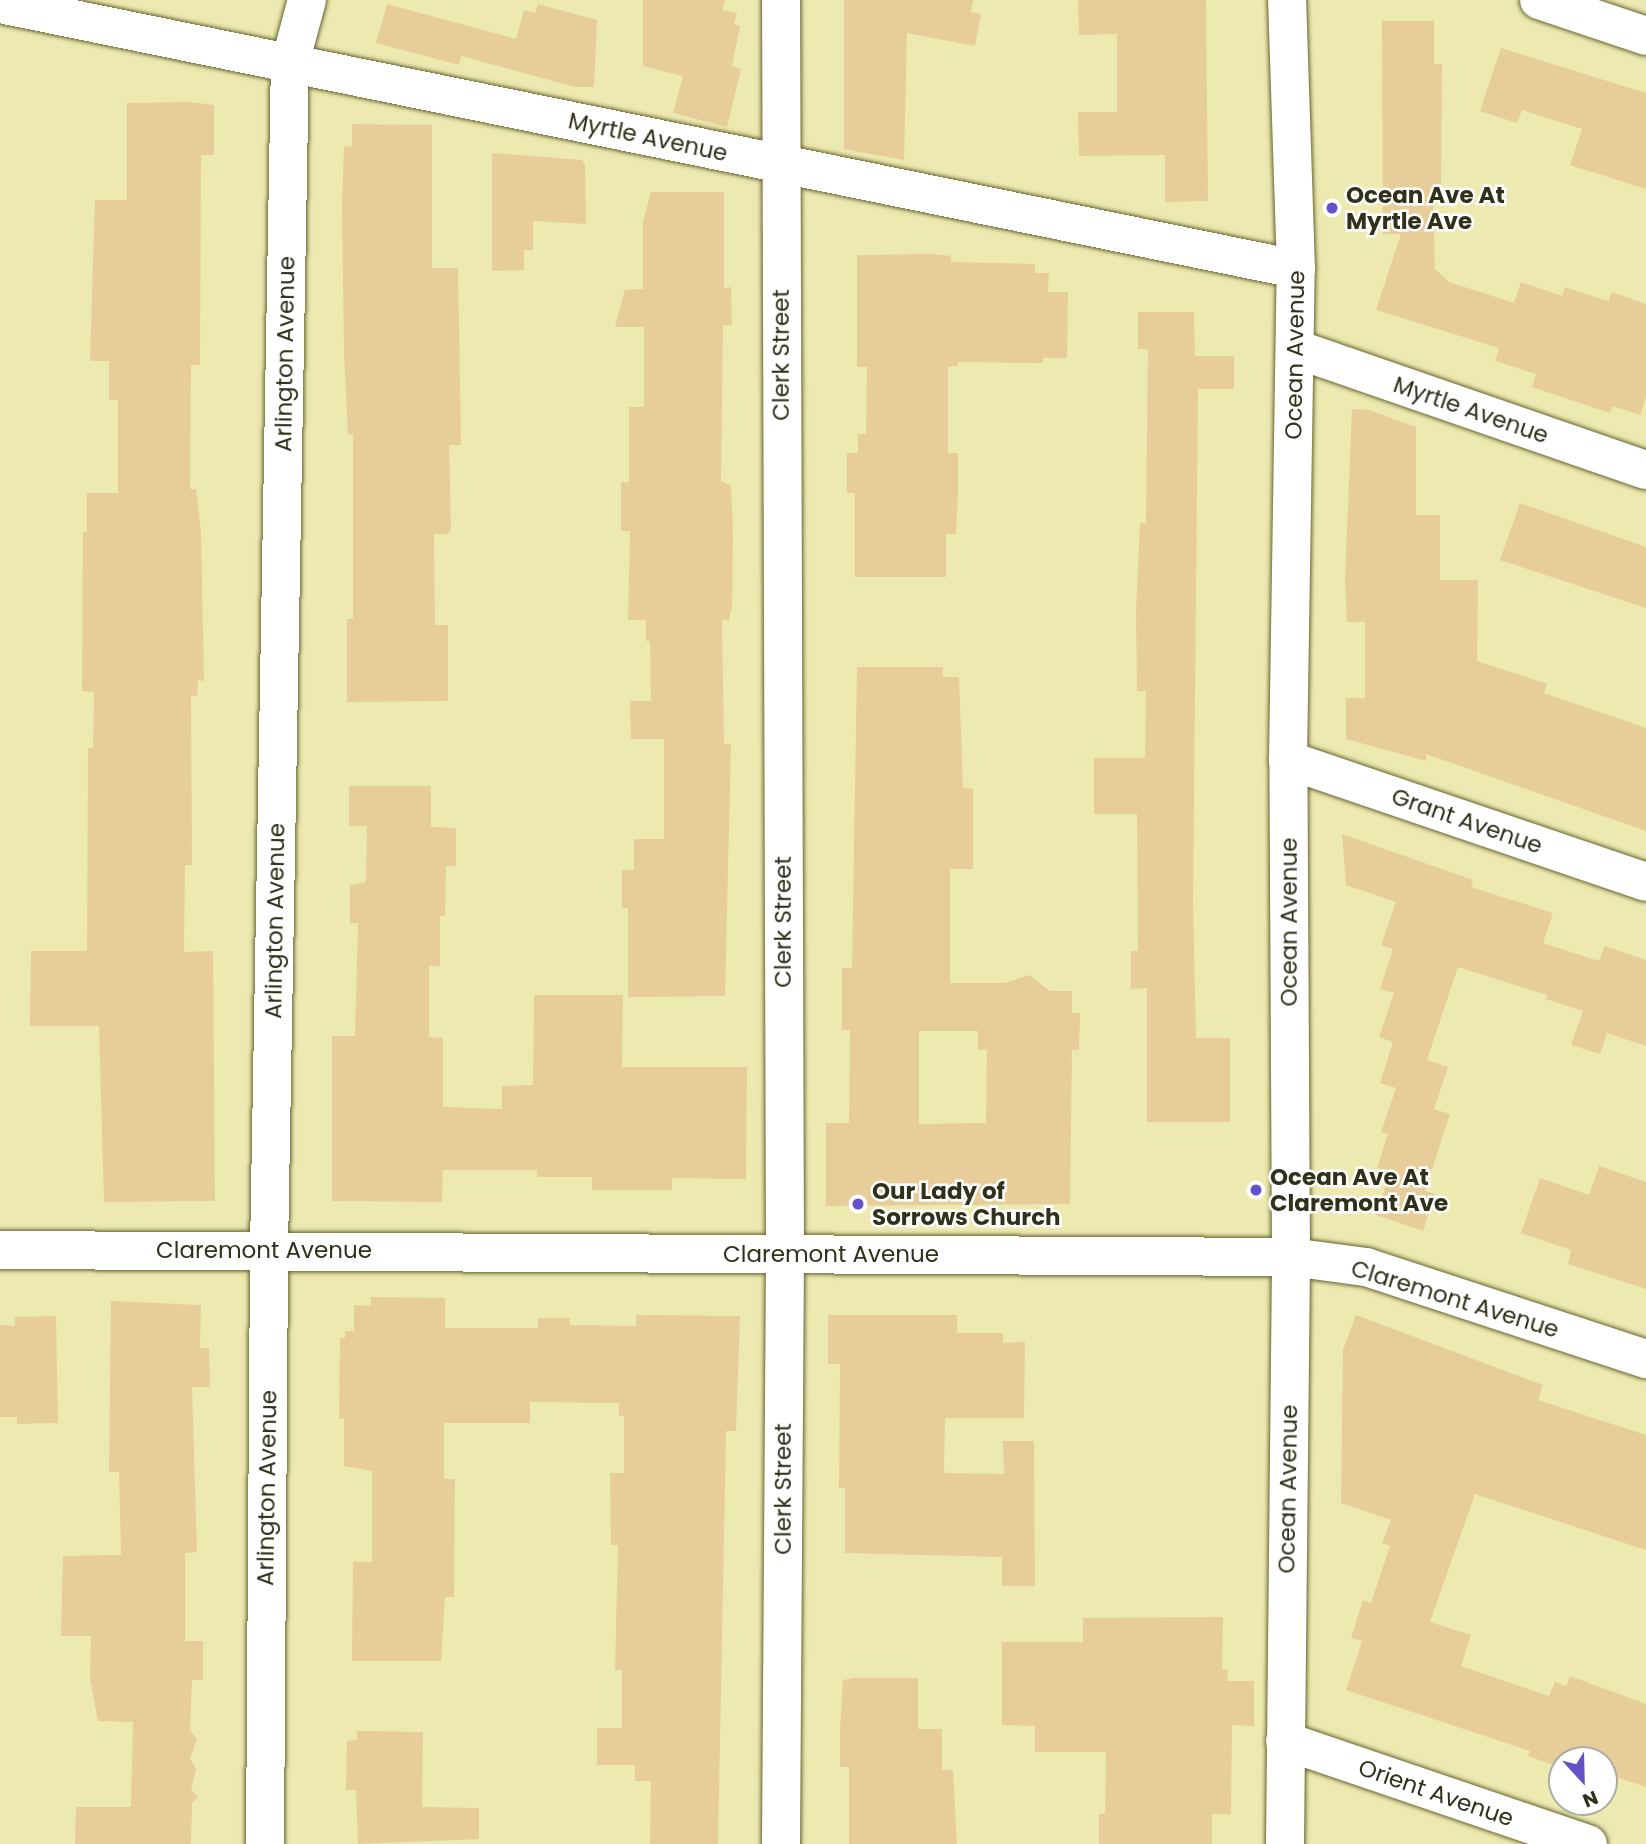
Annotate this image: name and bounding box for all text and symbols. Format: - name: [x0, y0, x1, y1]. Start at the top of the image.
- street label: Myrtle Avenue: [566, 107, 730, 167]
- place label: Ocean Ave At Myrtle Ave: [1346, 181, 1505, 235]
- marker: Ocean Ave At Myrtle Ave: [1324, 200, 1340, 216]
- street label: Arlington Avenue: [269, 256, 301, 452]
- street label: Ocean Avenue: [1280, 270, 1310, 440]
- street label: Clerk Street: [767, 289, 795, 421]
- street label: Myrtle Avenue: [1390, 371, 1552, 449]
- street label: Grant Avenue: [1388, 782, 1546, 860]
- street label: Arlington Avenue: [259, 823, 291, 1019]
- street label: Ocean Avenue: [1275, 837, 1303, 1007]
- street label: Clerk Street: [769, 856, 797, 988]
- place label: Ocean Ave At Claremont Ave: [1270, 1163, 1448, 1217]
- place label: Our Lady of Sorrows Church: [872, 1177, 1061, 1231]
- marker: Ocean Ave At Claremont Ave: [1248, 1182, 1264, 1198]
- marker: Our Lady of Sorrows Church: [850, 1196, 866, 1212]
- street label: Claremont Avenue: [156, 1236, 372, 1264]
- street label: Claremont Avenue: [723, 1240, 939, 1268]
- street label: Claremont Avenue: [1348, 1254, 1562, 1344]
- street label: Arlington Avenue: [251, 1390, 283, 1586]
- street label: Ocean Avenue: [1273, 1404, 1303, 1574]
- street label: Clerk Street: [769, 1423, 797, 1555]
- north arrow: [1548, 1746, 1618, 1816]
- street label: Orient Avenue: [1355, 1754, 1517, 1832]
- text: N: [1579, 1784, 1602, 1814]

